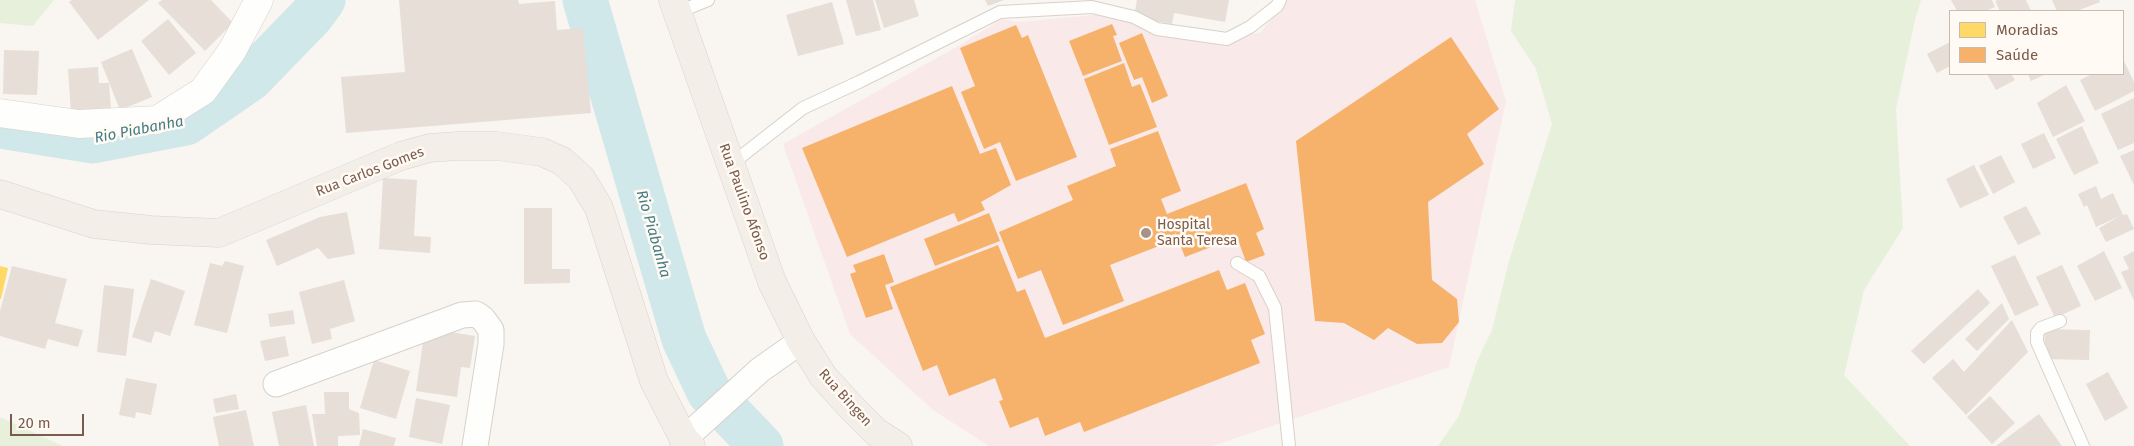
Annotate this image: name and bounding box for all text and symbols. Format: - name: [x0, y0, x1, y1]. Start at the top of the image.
- legend: [1949, 10, 2124, 75]
- text: Moradias: [1996, 21, 2058, 39]
- text: Saúde: [1996, 46, 2038, 64]
- water label: Rio Piabanha: [93, 113, 185, 147]
- street label: Rua Paulino Afonso: [715, 141, 773, 263]
- street label: Rua Carlos Gomes: [314, 144, 426, 200]
- water label: Rio Piabanha: [632, 188, 674, 280]
- place label: Hospital Santa Teresa: [1157, 217, 1237, 250]
- marker: Hospital Santa Teresa: [1139, 226, 1153, 240]
- street label: Rua Bingen: [815, 366, 875, 430]
- scale bar: [12, 404, 86, 436]
- text: 20 m: [18, 414, 51, 432]

